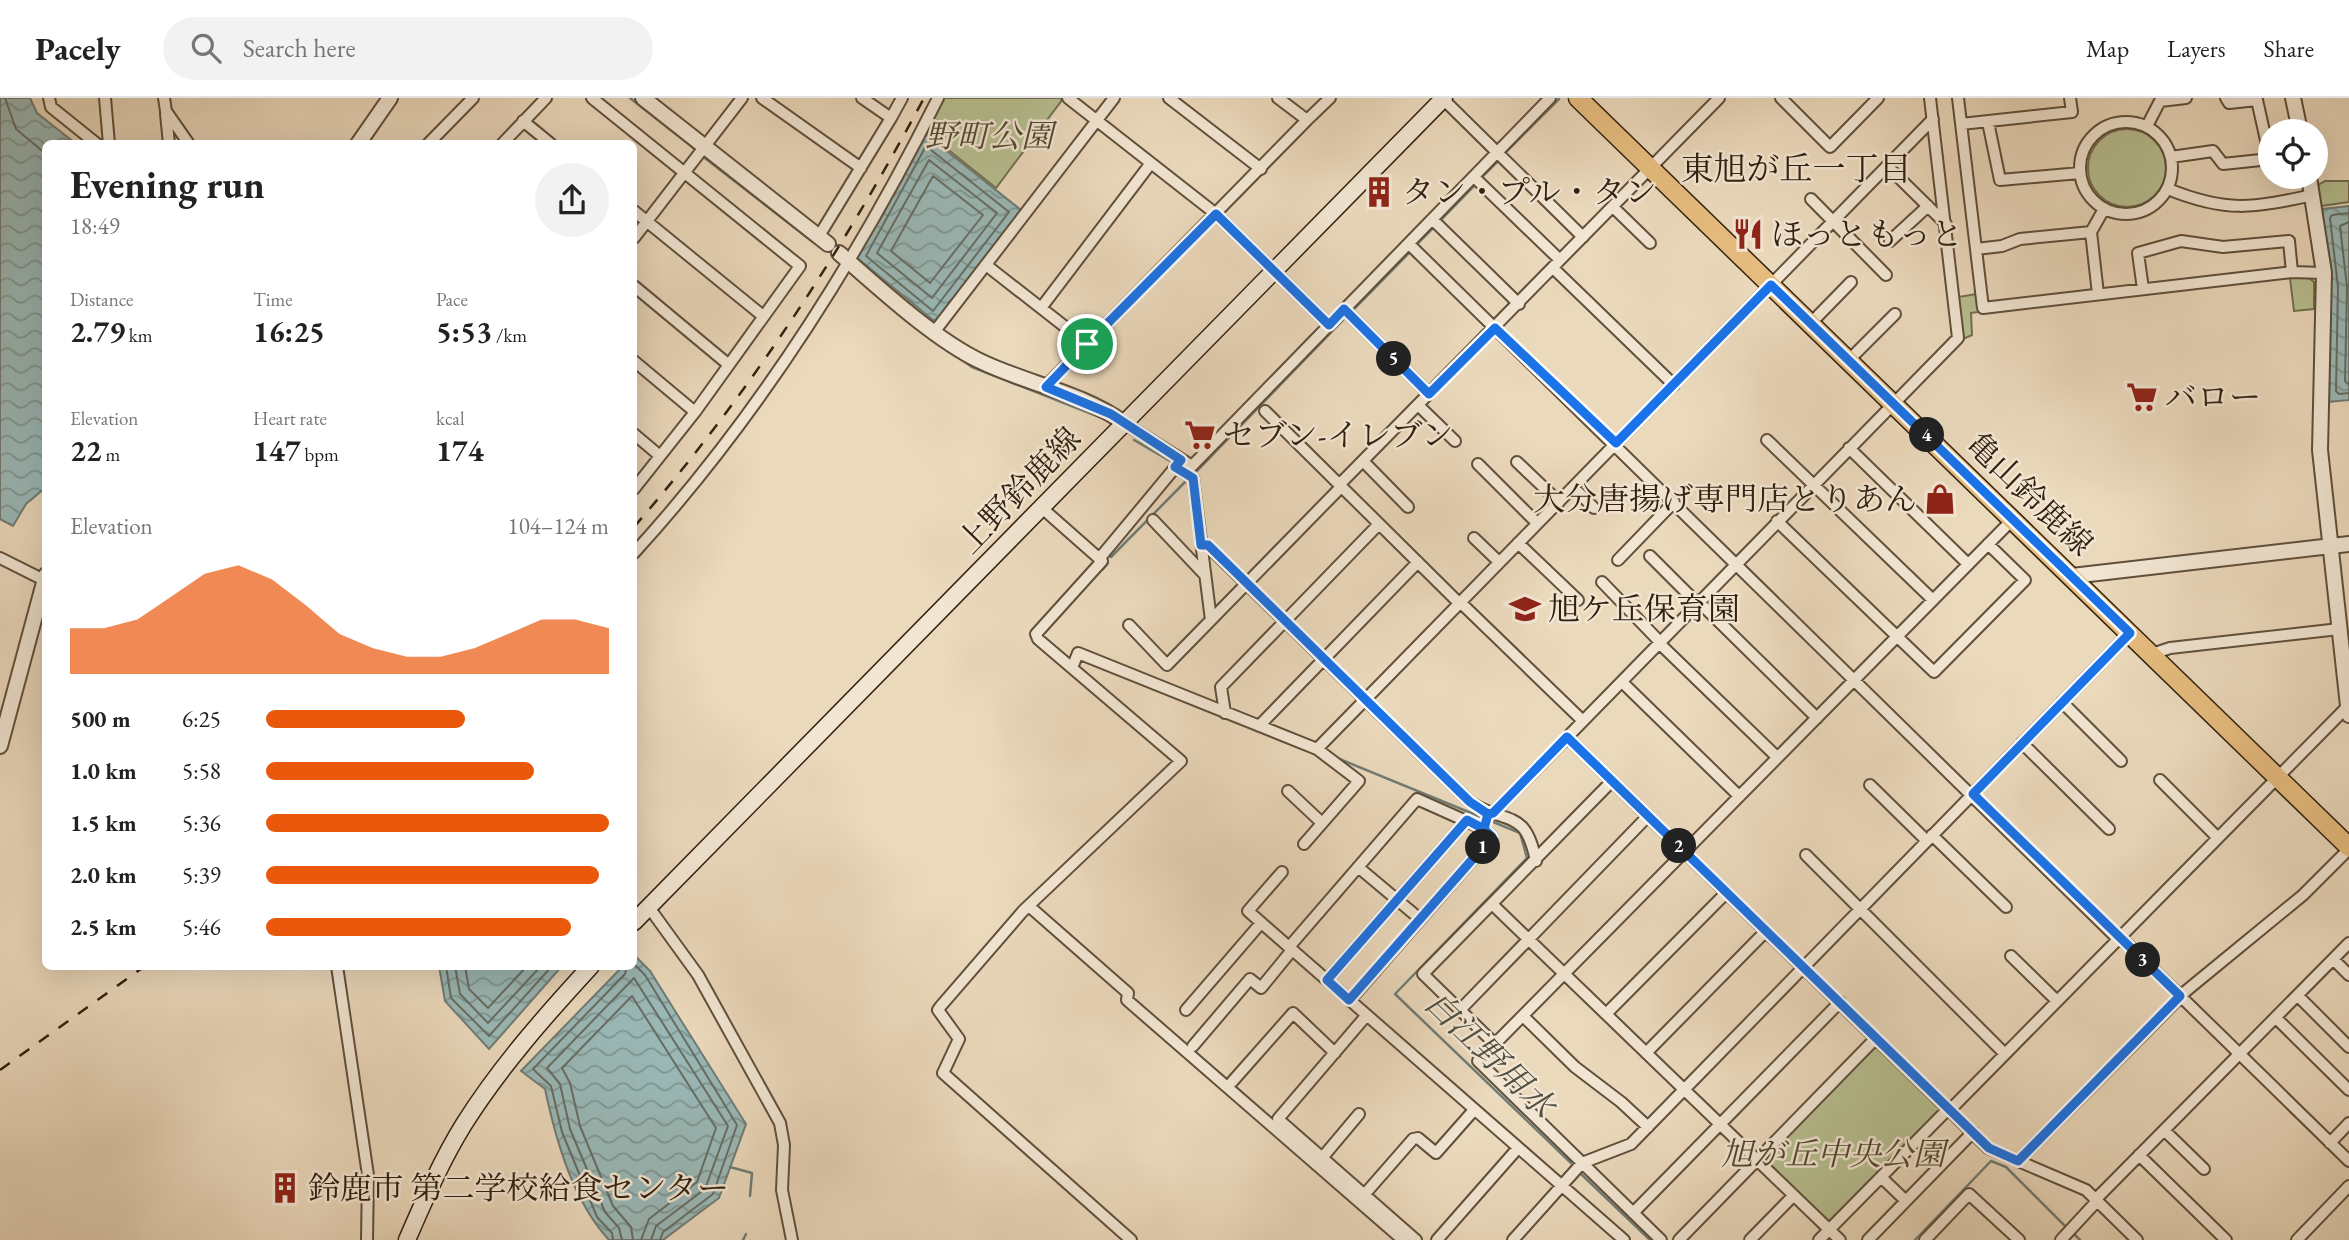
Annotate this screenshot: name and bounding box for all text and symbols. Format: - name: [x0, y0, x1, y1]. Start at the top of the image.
- search box: [163, 17, 653, 80]
- text: Pacely: [35, 27, 121, 70]
- icon: search: [187, 29, 225, 67]
- text: Search here: [243, 31, 356, 65]
- text: Map: [2086, 33, 2129, 64]
- text: Layers: [2167, 33, 2226, 64]
- text: Share: [2264, 33, 2314, 64]
- park label: 野町公園: [925, 115, 1058, 157]
- map controls: [2258, 119, 2328, 189]
- button: locate: [2258, 119, 2328, 189]
- district label: 東旭が丘一丁目: [1681, 147, 1912, 190]
- text: Evening run: [70, 160, 265, 209]
- button: share: [535, 163, 609, 237]
- place label: タン・プル・タン: [1402, 171, 1657, 213]
- building icon: タン・プル・タン: [1362, 175, 1396, 209]
- text: 18:49: [70, 211, 120, 241]
- place label: ほっともっと: [1771, 213, 1963, 255]
- restaurant icon: ほっともっと: [1731, 217, 1765, 251]
- text: Distance: [70, 287, 133, 312]
- text: Time: [253, 287, 293, 312]
- text: Pace: [436, 287, 468, 312]
- text: 2.79: [70, 312, 125, 351]
- text: 16:25: [253, 312, 325, 351]
- text: 5:53: [436, 312, 492, 351]
- pin: [1057, 314, 1117, 374]
- text: km: [125, 323, 153, 348]
- text: /km: [492, 323, 527, 348]
- icon: arrive: [1068, 325, 1106, 363]
- pin: 5: [1376, 342, 1412, 376]
- text: 5: [1388, 346, 1399, 371]
- place label: バロー: [2165, 376, 2261, 418]
- supermarket icon: バロー: [2125, 380, 2159, 414]
- text: Elevation: [70, 406, 138, 431]
- text: Heart rate: [253, 406, 327, 431]
- text: kcal: [436, 406, 465, 431]
- place label: セブン-イレブン: [1223, 414, 1453, 456]
- street label: 上野鈴鹿線: [948, 418, 1090, 562]
- supermarket icon: セブン-イレブン: [1183, 418, 1217, 452]
- pin: 4: [1910, 418, 1944, 452]
- text: 4: [1921, 422, 1932, 447]
- street label: 亀山鈴鹿線: [1958, 423, 2102, 565]
- text: 22: [70, 431, 102, 470]
- text: 147: [253, 431, 301, 470]
- text: 174: [436, 431, 484, 470]
- text: m: [102, 442, 120, 467]
- text: bpm: [301, 442, 339, 467]
- place label: 大分唐揚げ専門店とりあん: [1533, 478, 1917, 520]
- shop icon: 大分唐揚げ専門店とりあん: [1923, 482, 1957, 516]
- text: Elevation: [70, 511, 153, 541]
- text: 104–124 m: [508, 511, 609, 541]
- place label: 旭ケ丘保育園: [1548, 588, 1740, 630]
- school or university icon: 旭ケ丘保育園: [1508, 592, 1542, 626]
- text: 500 m: [70, 704, 131, 734]
- text: 6:25: [182, 704, 221, 734]
- text: 1.0 km: [70, 756, 137, 786]
- text: 5:58: [182, 756, 221, 786]
- text: 1.5 km: [70, 808, 137, 838]
- text: 5:36: [182, 808, 221, 838]
- pin: 2: [1662, 828, 1696, 864]
- pin: 1: [1466, 830, 1500, 864]
- text: 2: [1673, 833, 1684, 858]
- text: 1: [1477, 834, 1488, 859]
- text: 2.0 km: [70, 860, 137, 890]
- text: 5:39: [182, 860, 221, 890]
- text: 2.5 km: [70, 912, 137, 942]
- text: 5:46: [182, 912, 221, 942]
- pin: 3: [2126, 942, 2160, 978]
- text: 3: [2137, 947, 2148, 972]
- water label: 白江野用水: [1416, 981, 1566, 1129]
- park label: 旭が丘中央公園: [1721, 1133, 1950, 1175]
- place label: 鈴鹿市 第二学校給食センター: [308, 1167, 729, 1209]
- building icon: 鈴鹿市 第二学校給食センター: [268, 1171, 302, 1205]

